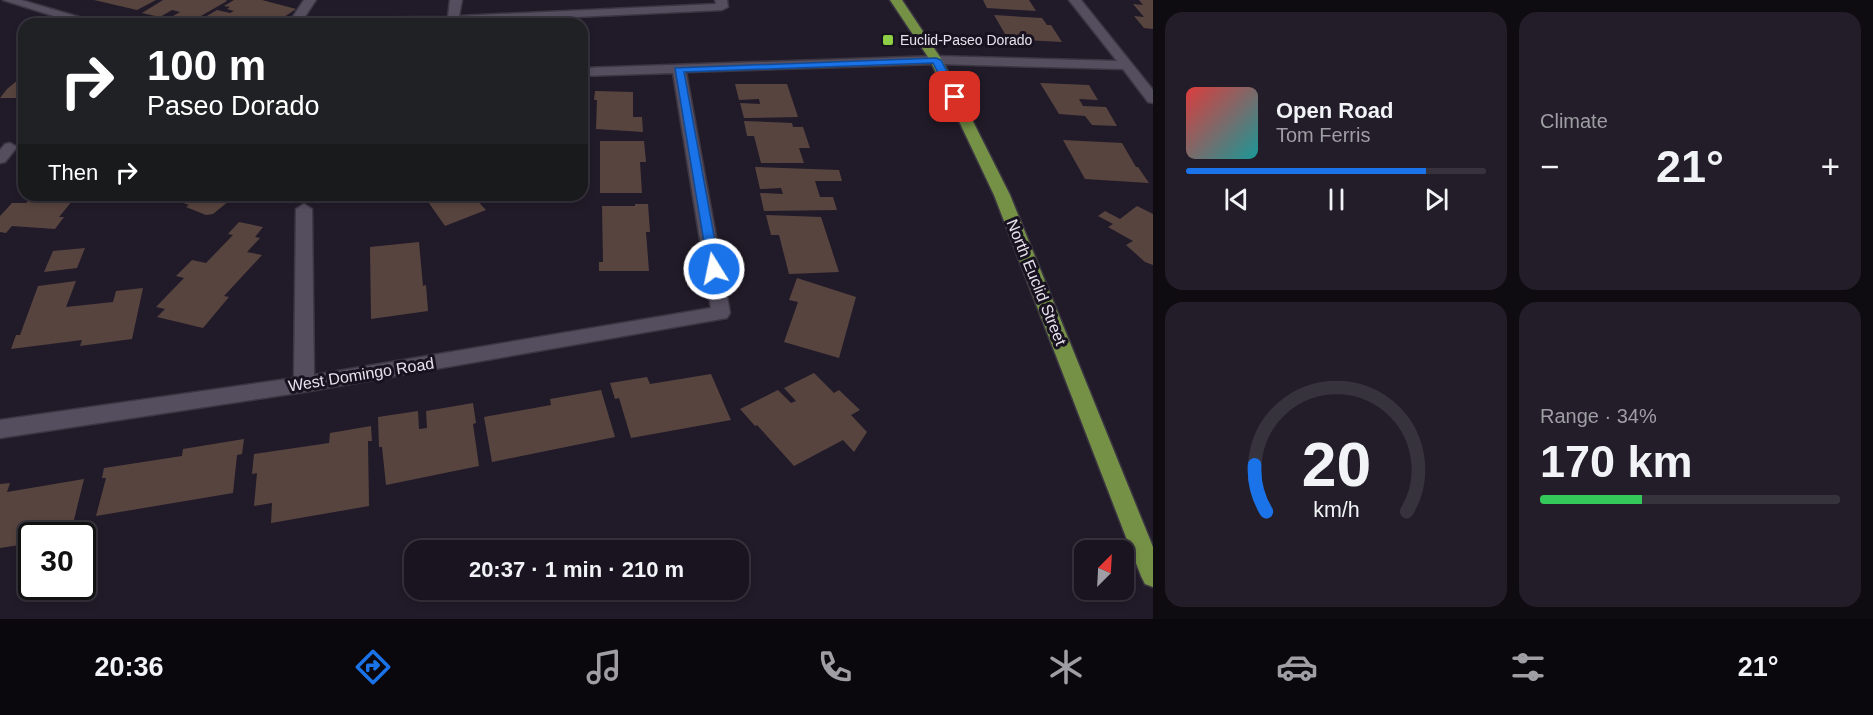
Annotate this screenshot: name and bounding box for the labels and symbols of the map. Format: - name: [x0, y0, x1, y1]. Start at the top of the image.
- place label: Euclid-Paseo Dorado: [900, 32, 1033, 48]
- marker: Euclid-Paseo Dorado: [881, 33, 895, 47]
- pin: [929, 71, 980, 122]
- street label: North Euclid Street: [1004, 217, 1070, 348]
- position arrow: [682, 237, 746, 301]
- street label: West Domingo Road: [287, 355, 435, 394]
- speed limit sign: 30: [18, 522, 96, 600]
- north arrow: [1074, 540, 1134, 600]

